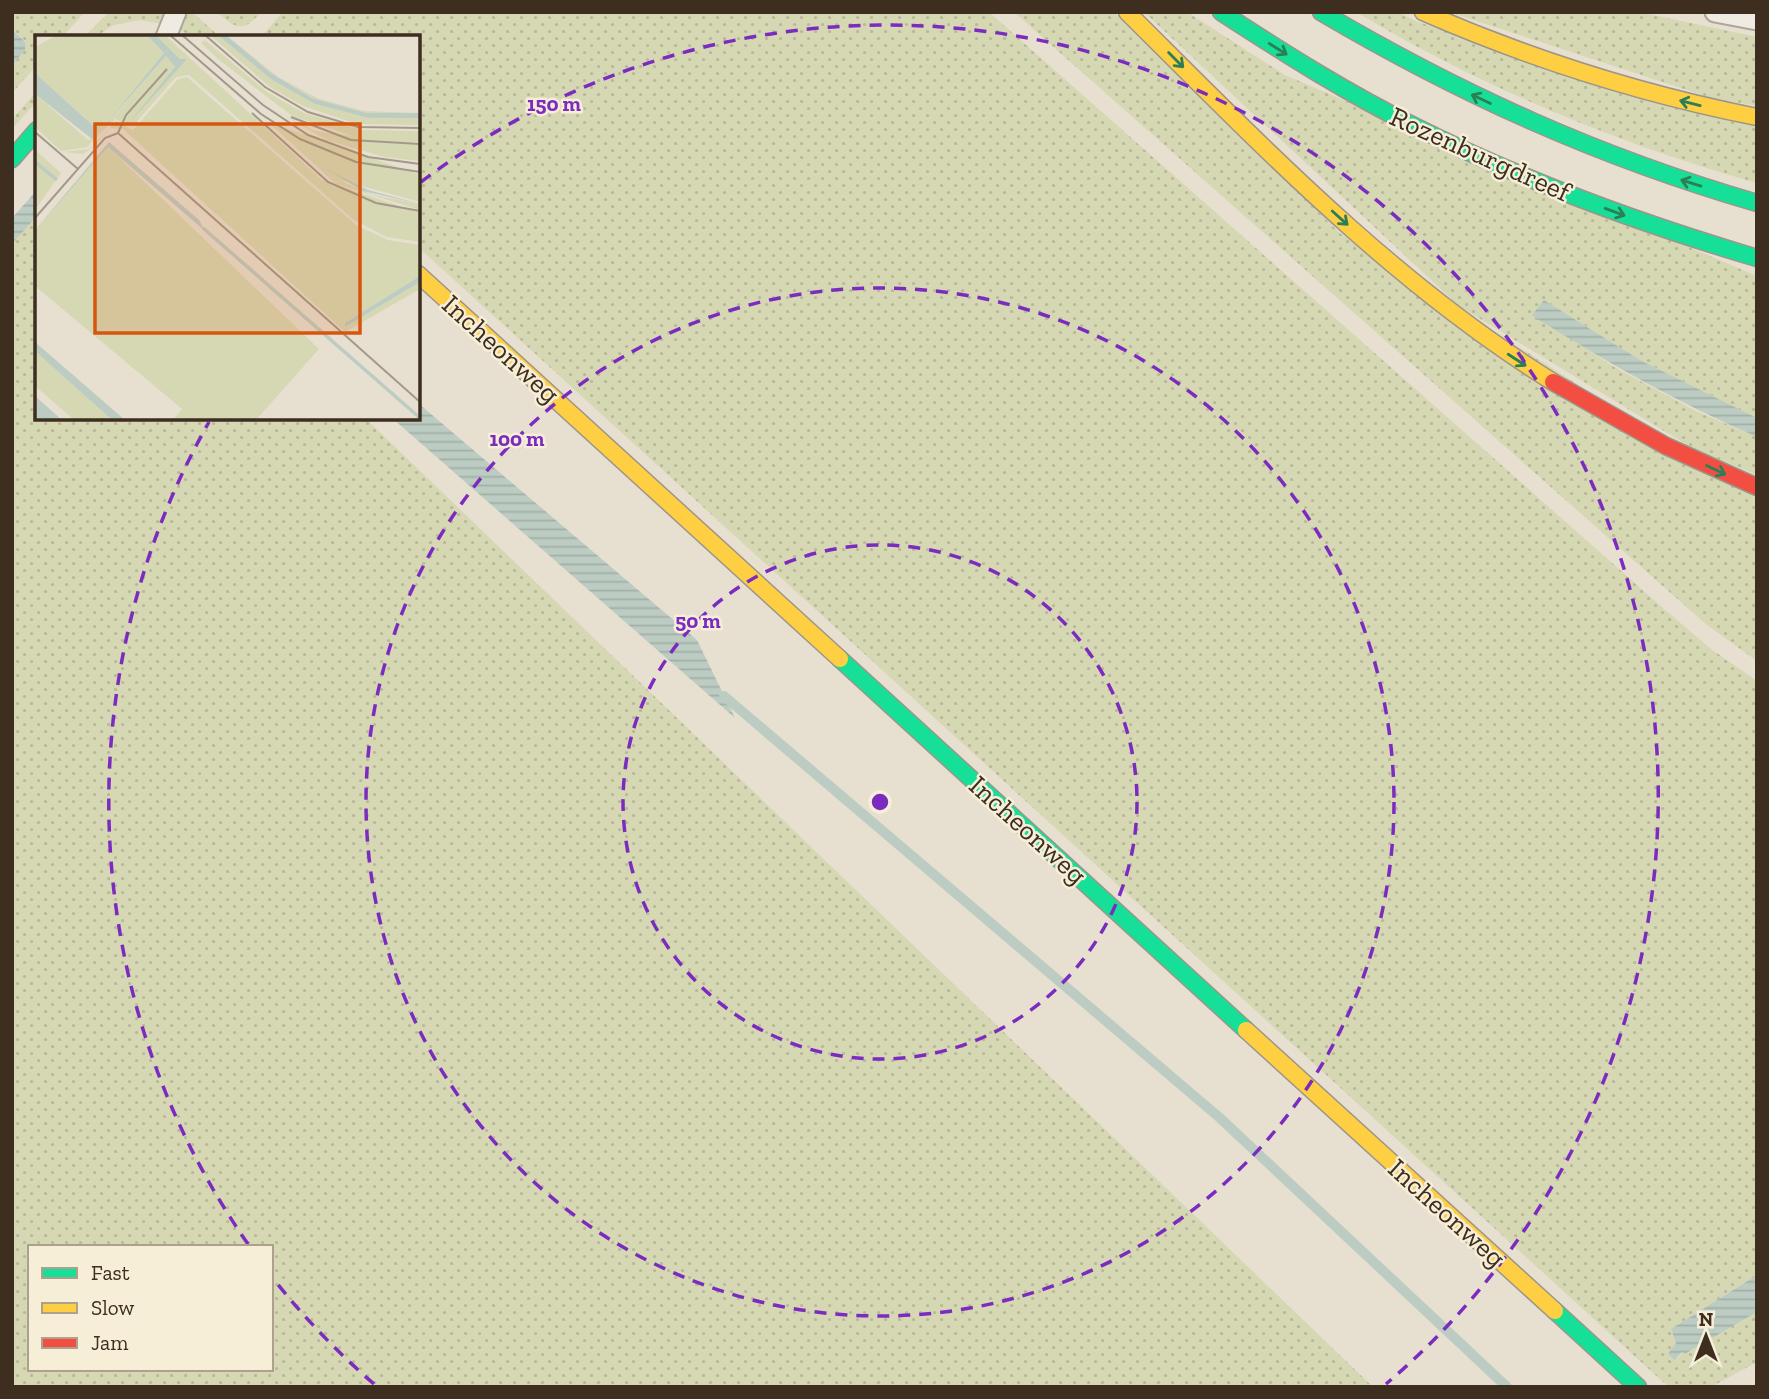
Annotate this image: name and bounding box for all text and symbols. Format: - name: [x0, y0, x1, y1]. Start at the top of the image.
- inset map: [35, 35, 420, 420]
- one-way arrow: [1268, 43, 1288, 57]
- one-way arrow: [1167, 52, 1184, 69]
- text: 150 m: [527, 91, 582, 116]
- one-way arrow: [1470, 91, 1491, 104]
- one-way arrow: [1679, 96, 1702, 110]
- street label: Rozenburgdreef: [1385, 100, 1577, 209]
- one-way arrow: [1681, 176, 1703, 189]
- one-way arrow: [1603, 207, 1625, 219]
- one-way arrow: [1331, 210, 1349, 226]
- street label: Incheonweg: [436, 288, 566, 410]
- one-way arrow: [1507, 353, 1527, 367]
- text: 100 m: [490, 426, 545, 451]
- one-way arrow: [1706, 464, 1727, 477]
- text: 50 m: [675, 608, 721, 633]
- street label: Incheonweg: [963, 769, 1093, 891]
- centre of rings: [868, 790, 892, 814]
- street label: Incheonweg: [1382, 1152, 1512, 1274]
- legend: [28, 1245, 273, 1371]
- text: Fast: [91, 1260, 130, 1285]
- text: Slow: [91, 1295, 134, 1320]
- north arrow: [1671, 1301, 1741, 1371]
- text: N: [1699, 1308, 1713, 1331]
- text: Jam: [91, 1330, 128, 1355]

